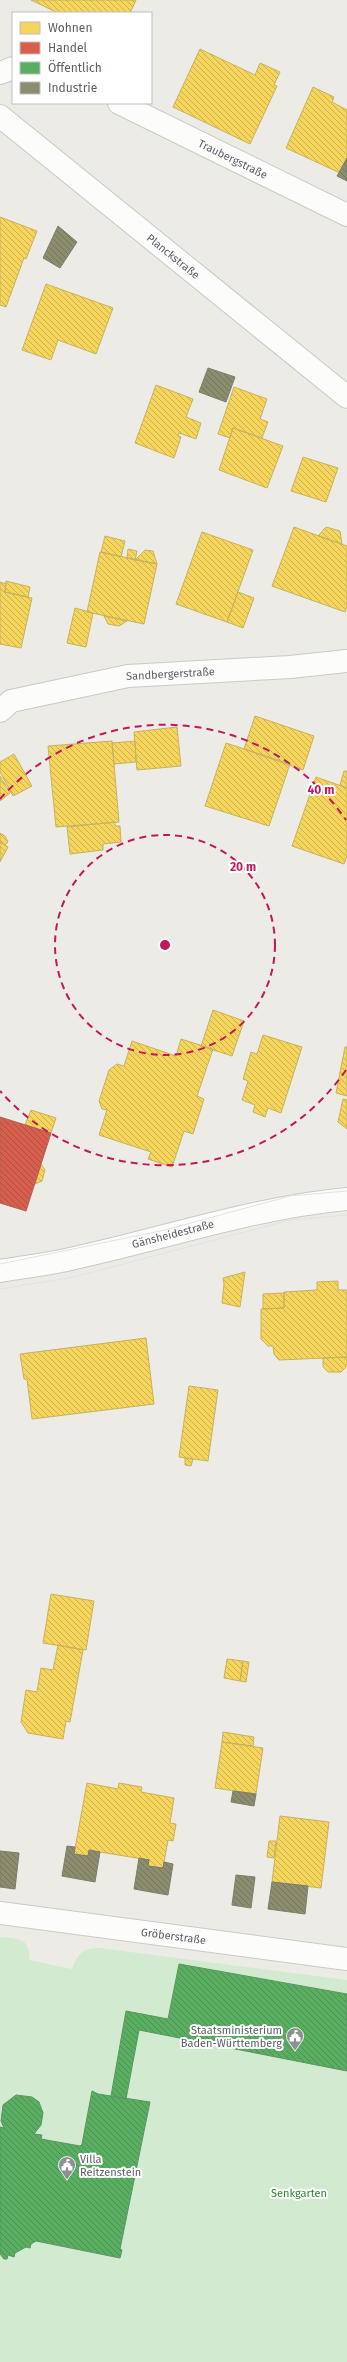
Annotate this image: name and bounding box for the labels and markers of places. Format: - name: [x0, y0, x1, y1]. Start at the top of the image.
- centre of rings: [158, 938, 172, 952]
- place label: Staatsministerium Baden-Württemberg: [181, 2024, 282, 2050]
- public building icon: Staatsministerium Baden-Württemberg: [285, 2026, 305, 2051]
- place label: Villa Reitzenstein: [80, 2153, 141, 2179]
- public building icon: Villa Reitzenstein: [57, 2155, 77, 2180]

